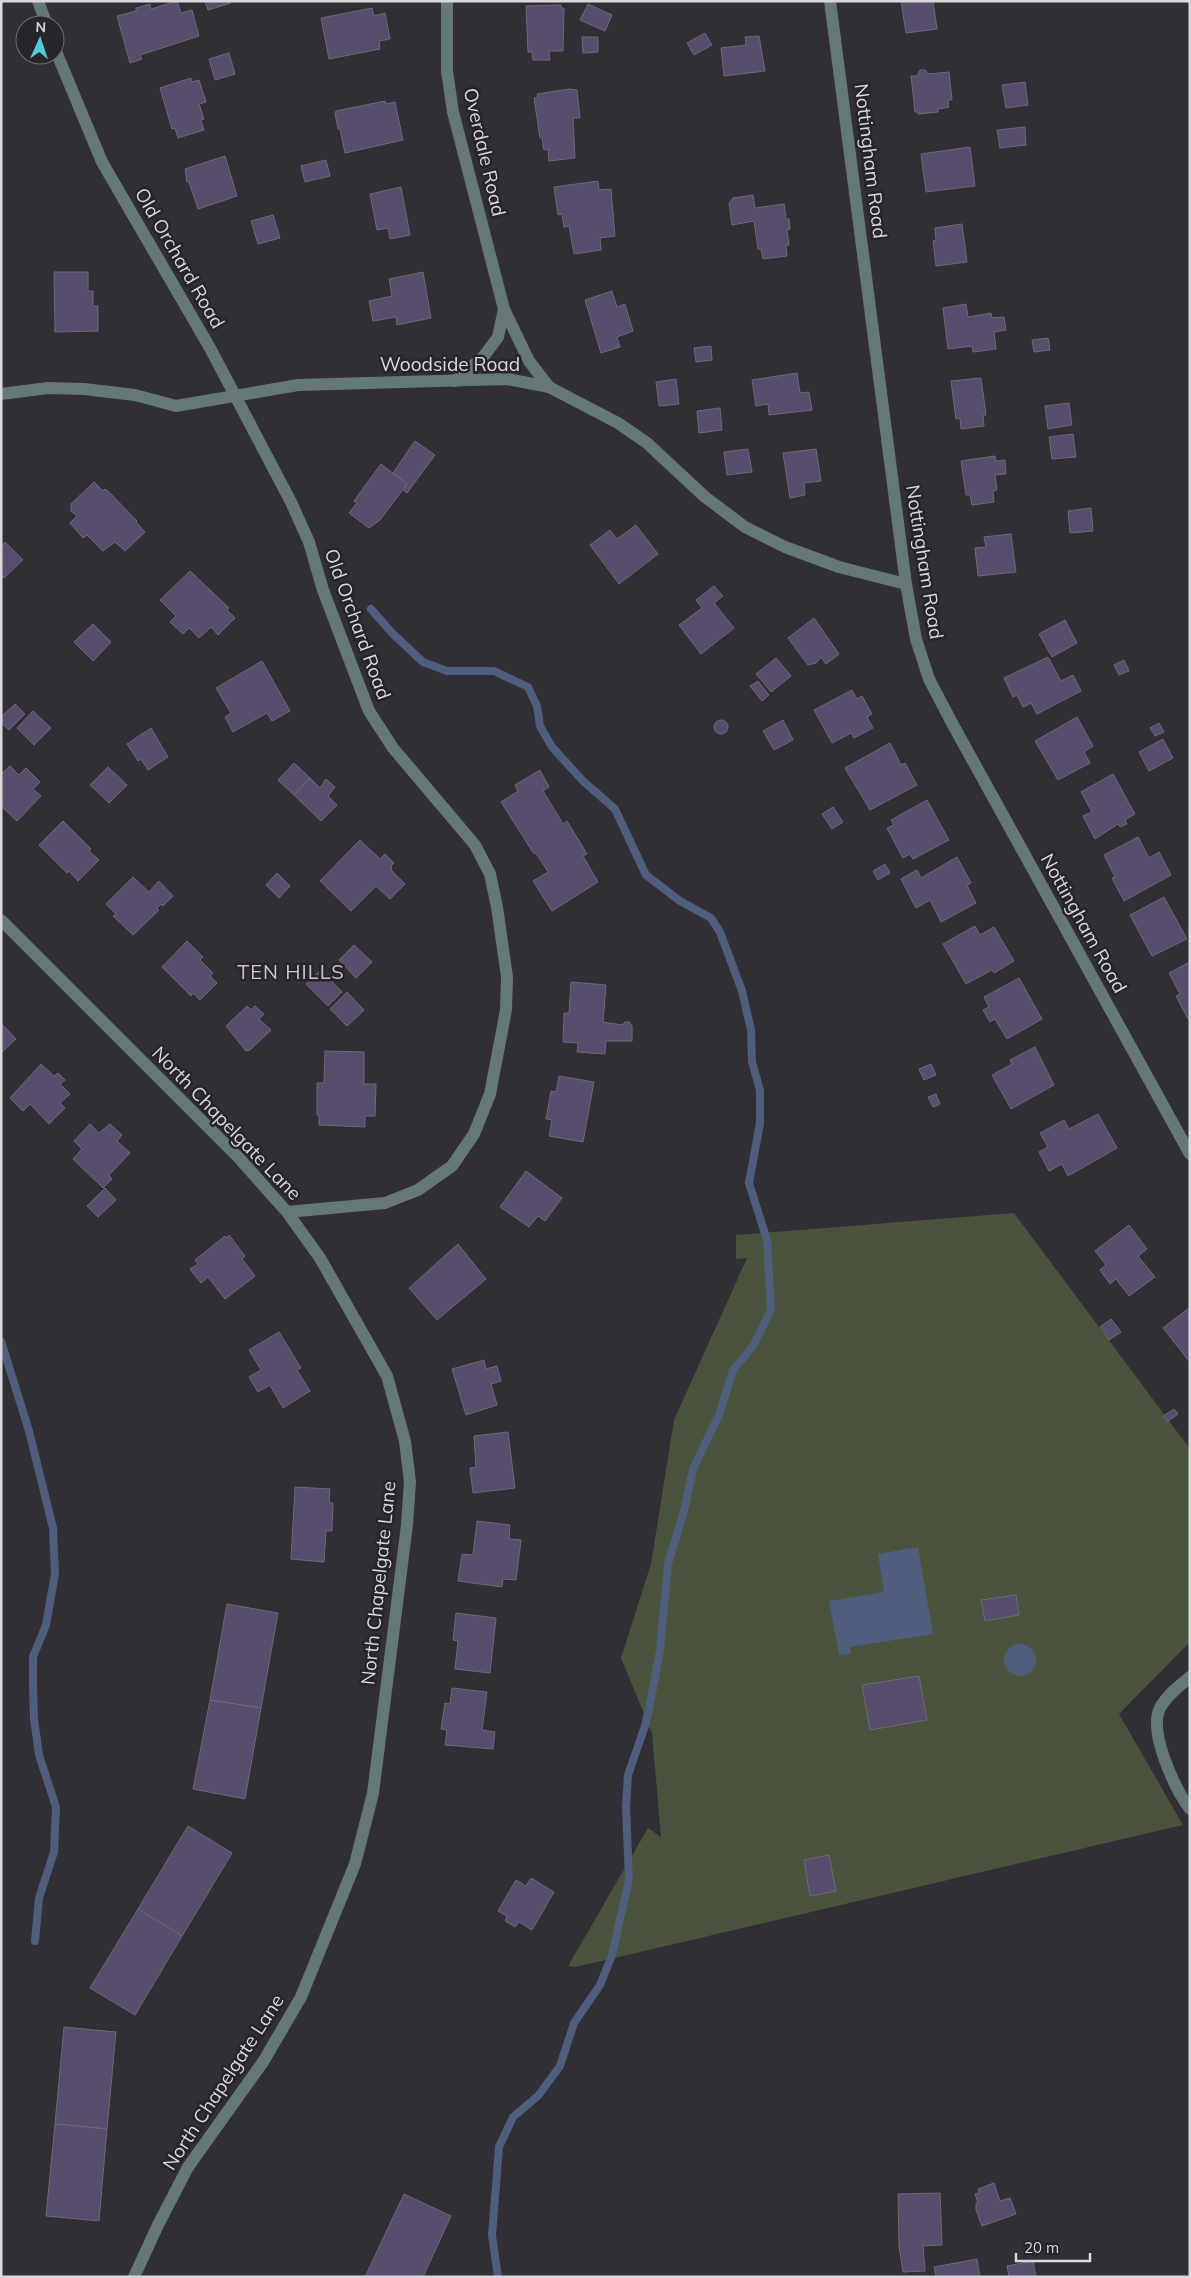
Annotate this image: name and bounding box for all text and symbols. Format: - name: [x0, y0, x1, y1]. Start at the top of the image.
- north arrow: [15, 15, 65, 65]
- text: N: [35, 18, 46, 36]
- street label: Nottingham Road: [850, 82, 892, 240]
- street label: Overdale Road: [459, 86, 511, 218]
- street label: Old Orchard Road: [130, 183, 230, 333]
- street label: Woodside Road: [380, 352, 520, 376]
- street label: Nottingham Road: [901, 483, 949, 641]
- street label: Old Orchard Road: [320, 545, 396, 703]
- street label: Nottingham Road: [1036, 849, 1132, 997]
- district label: TEN HILLS: [237, 959, 345, 984]
- street label: North Chapelgate Lane: [147, 1041, 307, 1205]
- street label: North Chapelgate Lane: [355, 1480, 401, 1686]
- street label: North Chapelgate Lane: [157, 1990, 289, 2174]
- scale bar: [1016, 2230, 1090, 2262]
- text: 20 m: [1024, 2238, 1059, 2257]

